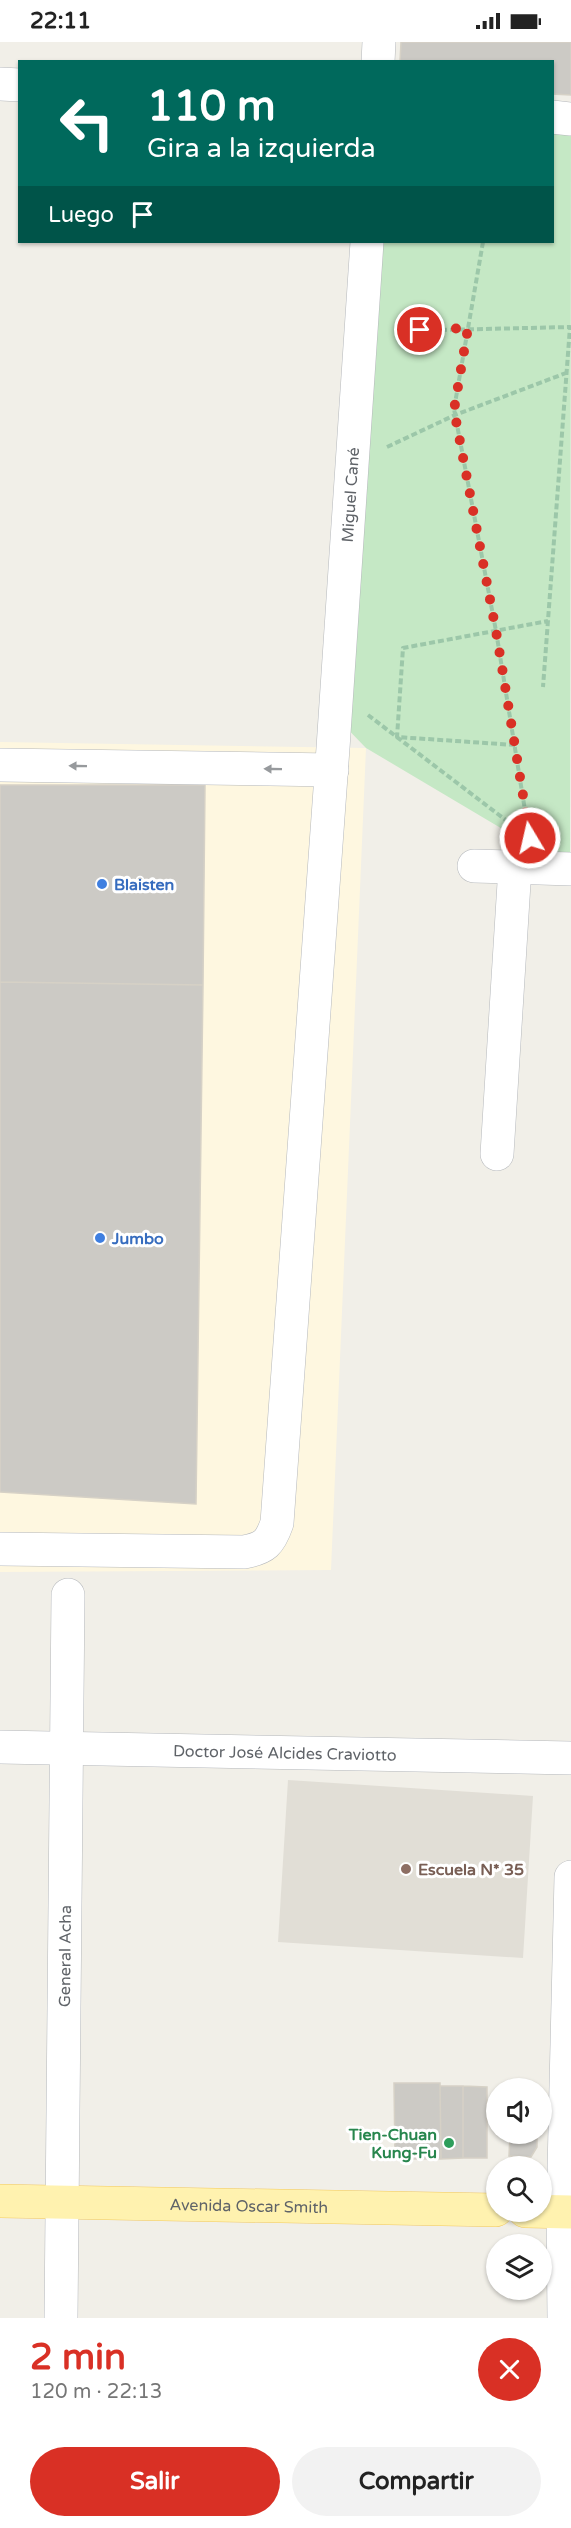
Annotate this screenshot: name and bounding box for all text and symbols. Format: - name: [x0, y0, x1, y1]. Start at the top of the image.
- text: 22:11: [30, 8, 91, 34]
- text: 110 m: [147, 81, 276, 132]
- icon: left: [48, 84, 126, 162]
- text: Gira a la izquierda: [147, 132, 376, 165]
- icon: arrive: [126, 198, 159, 231]
- text: Luego: [48, 202, 114, 228]
- pin: [394, 304, 445, 355]
- icon: arrive: [403, 313, 436, 346]
- street label: Miguel Cané: [338, 447, 364, 543]
- one-way arrow: [69, 761, 88, 771]
- one-way arrow: [264, 764, 283, 774]
- position arrow: [498, 806, 562, 870]
- place label: Blaisten: [114, 875, 174, 895]
- marker: Blaisten: [95, 877, 109, 891]
- place label: Jumbo: [111, 1229, 164, 1249]
- marker: Jumbo: [93, 1231, 107, 1245]
- street label: Doctor José Alcides Craviotto: [173, 1741, 397, 1766]
- place label: Escuela N* 35: [418, 1860, 524, 1880]
- marker: Escuela N* 35: [399, 1862, 413, 1876]
- street label: General Acha: [55, 1905, 76, 2007]
- map controls: [486, 2078, 552, 2300]
- button: sound: [486, 2078, 552, 2144]
- place label: Tien-Chuan Kung-Fu: [348, 2125, 437, 2163]
- marker: Tien-Chuan Kung-Fu: [442, 2136, 456, 2150]
- button: search: [486, 2156, 552, 2222]
- street label: Avenida Oscar Smith: [169, 2195, 328, 2218]
- button: layers: [486, 2234, 552, 2300]
- text: 2 min: [30, 2336, 126, 2379]
- button: close: [478, 2338, 541, 2401]
- text: 120 m · 22:13: [30, 2380, 162, 2404]
- button: Salir: [30, 2447, 280, 2516]
- button: Compartir: [292, 2447, 541, 2516]

